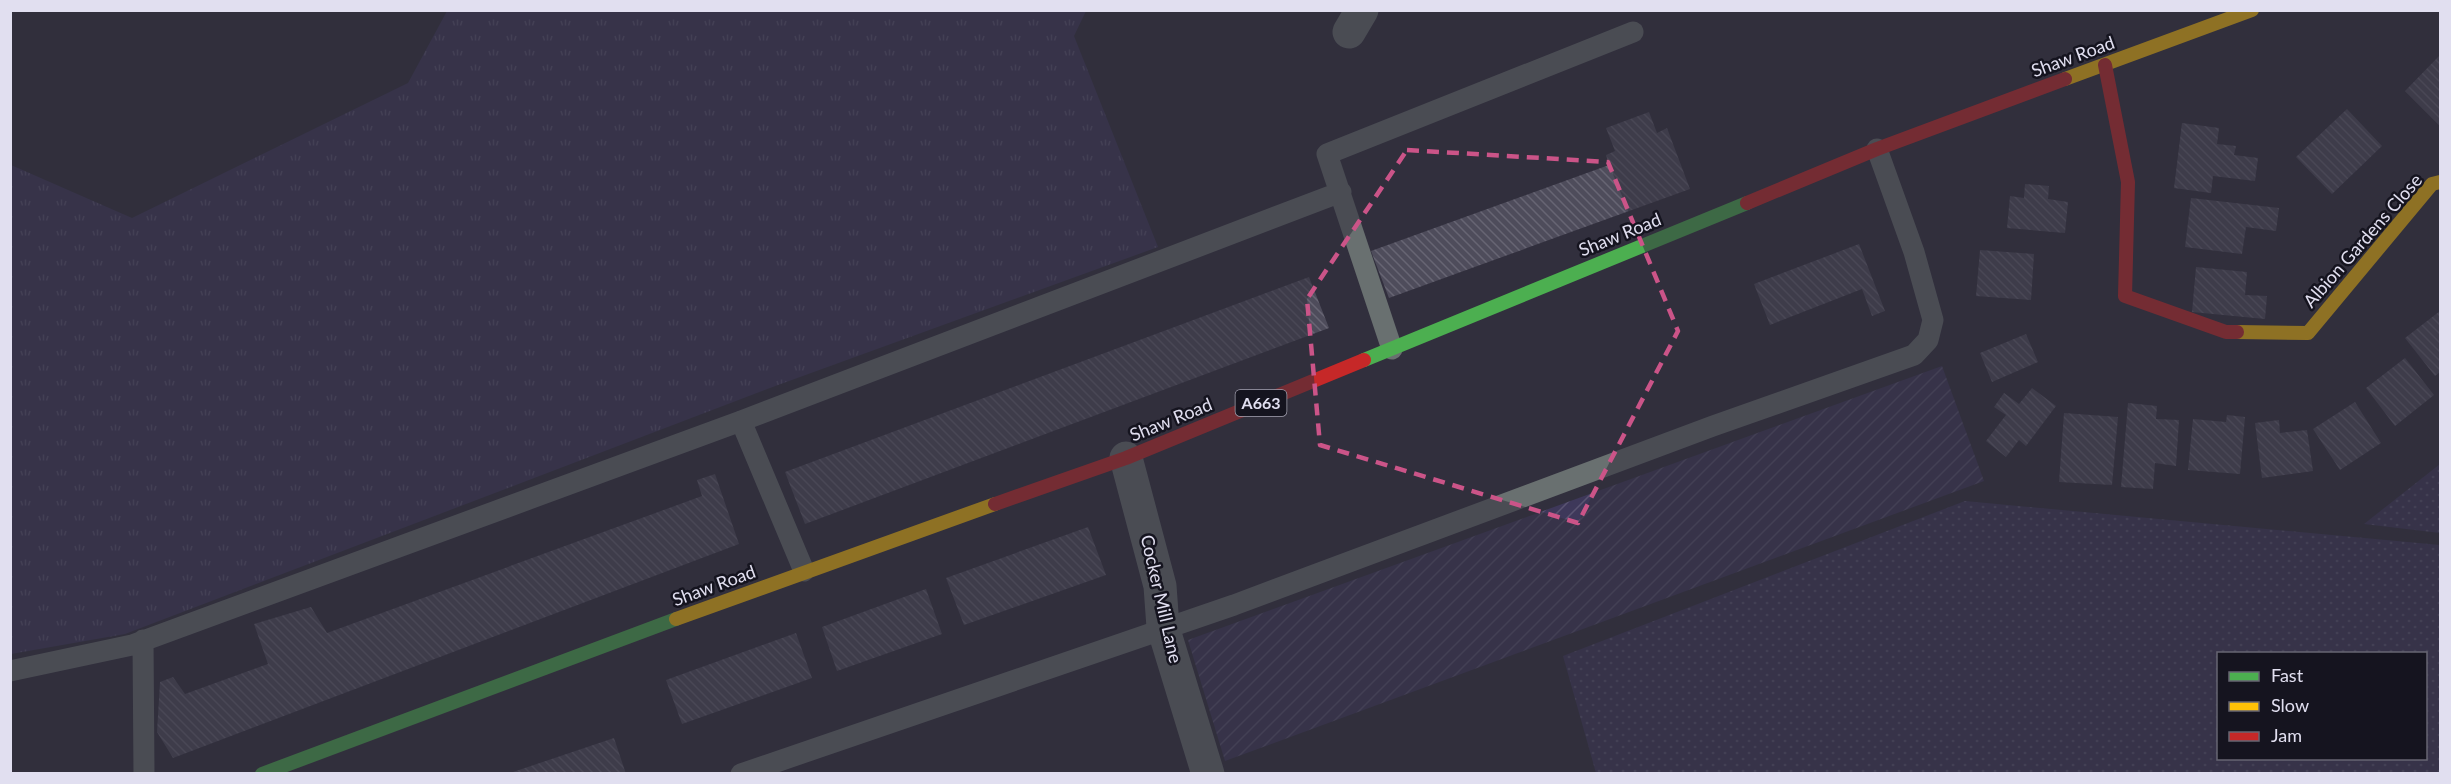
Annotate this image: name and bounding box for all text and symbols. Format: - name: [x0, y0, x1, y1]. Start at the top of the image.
- street label: Shaw Road: [2028, 31, 2117, 81]
- street label: Albion Gardens Close: [2298, 169, 2426, 312]
- street label: Shaw Road: [1575, 208, 1664, 261]
- road number: A663: [1236, 390, 1286, 416]
- street label: Shaw Road: [1126, 393, 1215, 446]
- street label: Cocker Mill Lane: [1136, 532, 1187, 665]
- street label: Shaw Road: [669, 560, 758, 610]
- legend: [2217, 652, 2427, 760]
- text: Fast: [2271, 664, 2304, 686]
- text: Slow: [2271, 694, 2309, 716]
- text: Jam: [2271, 724, 2302, 746]

